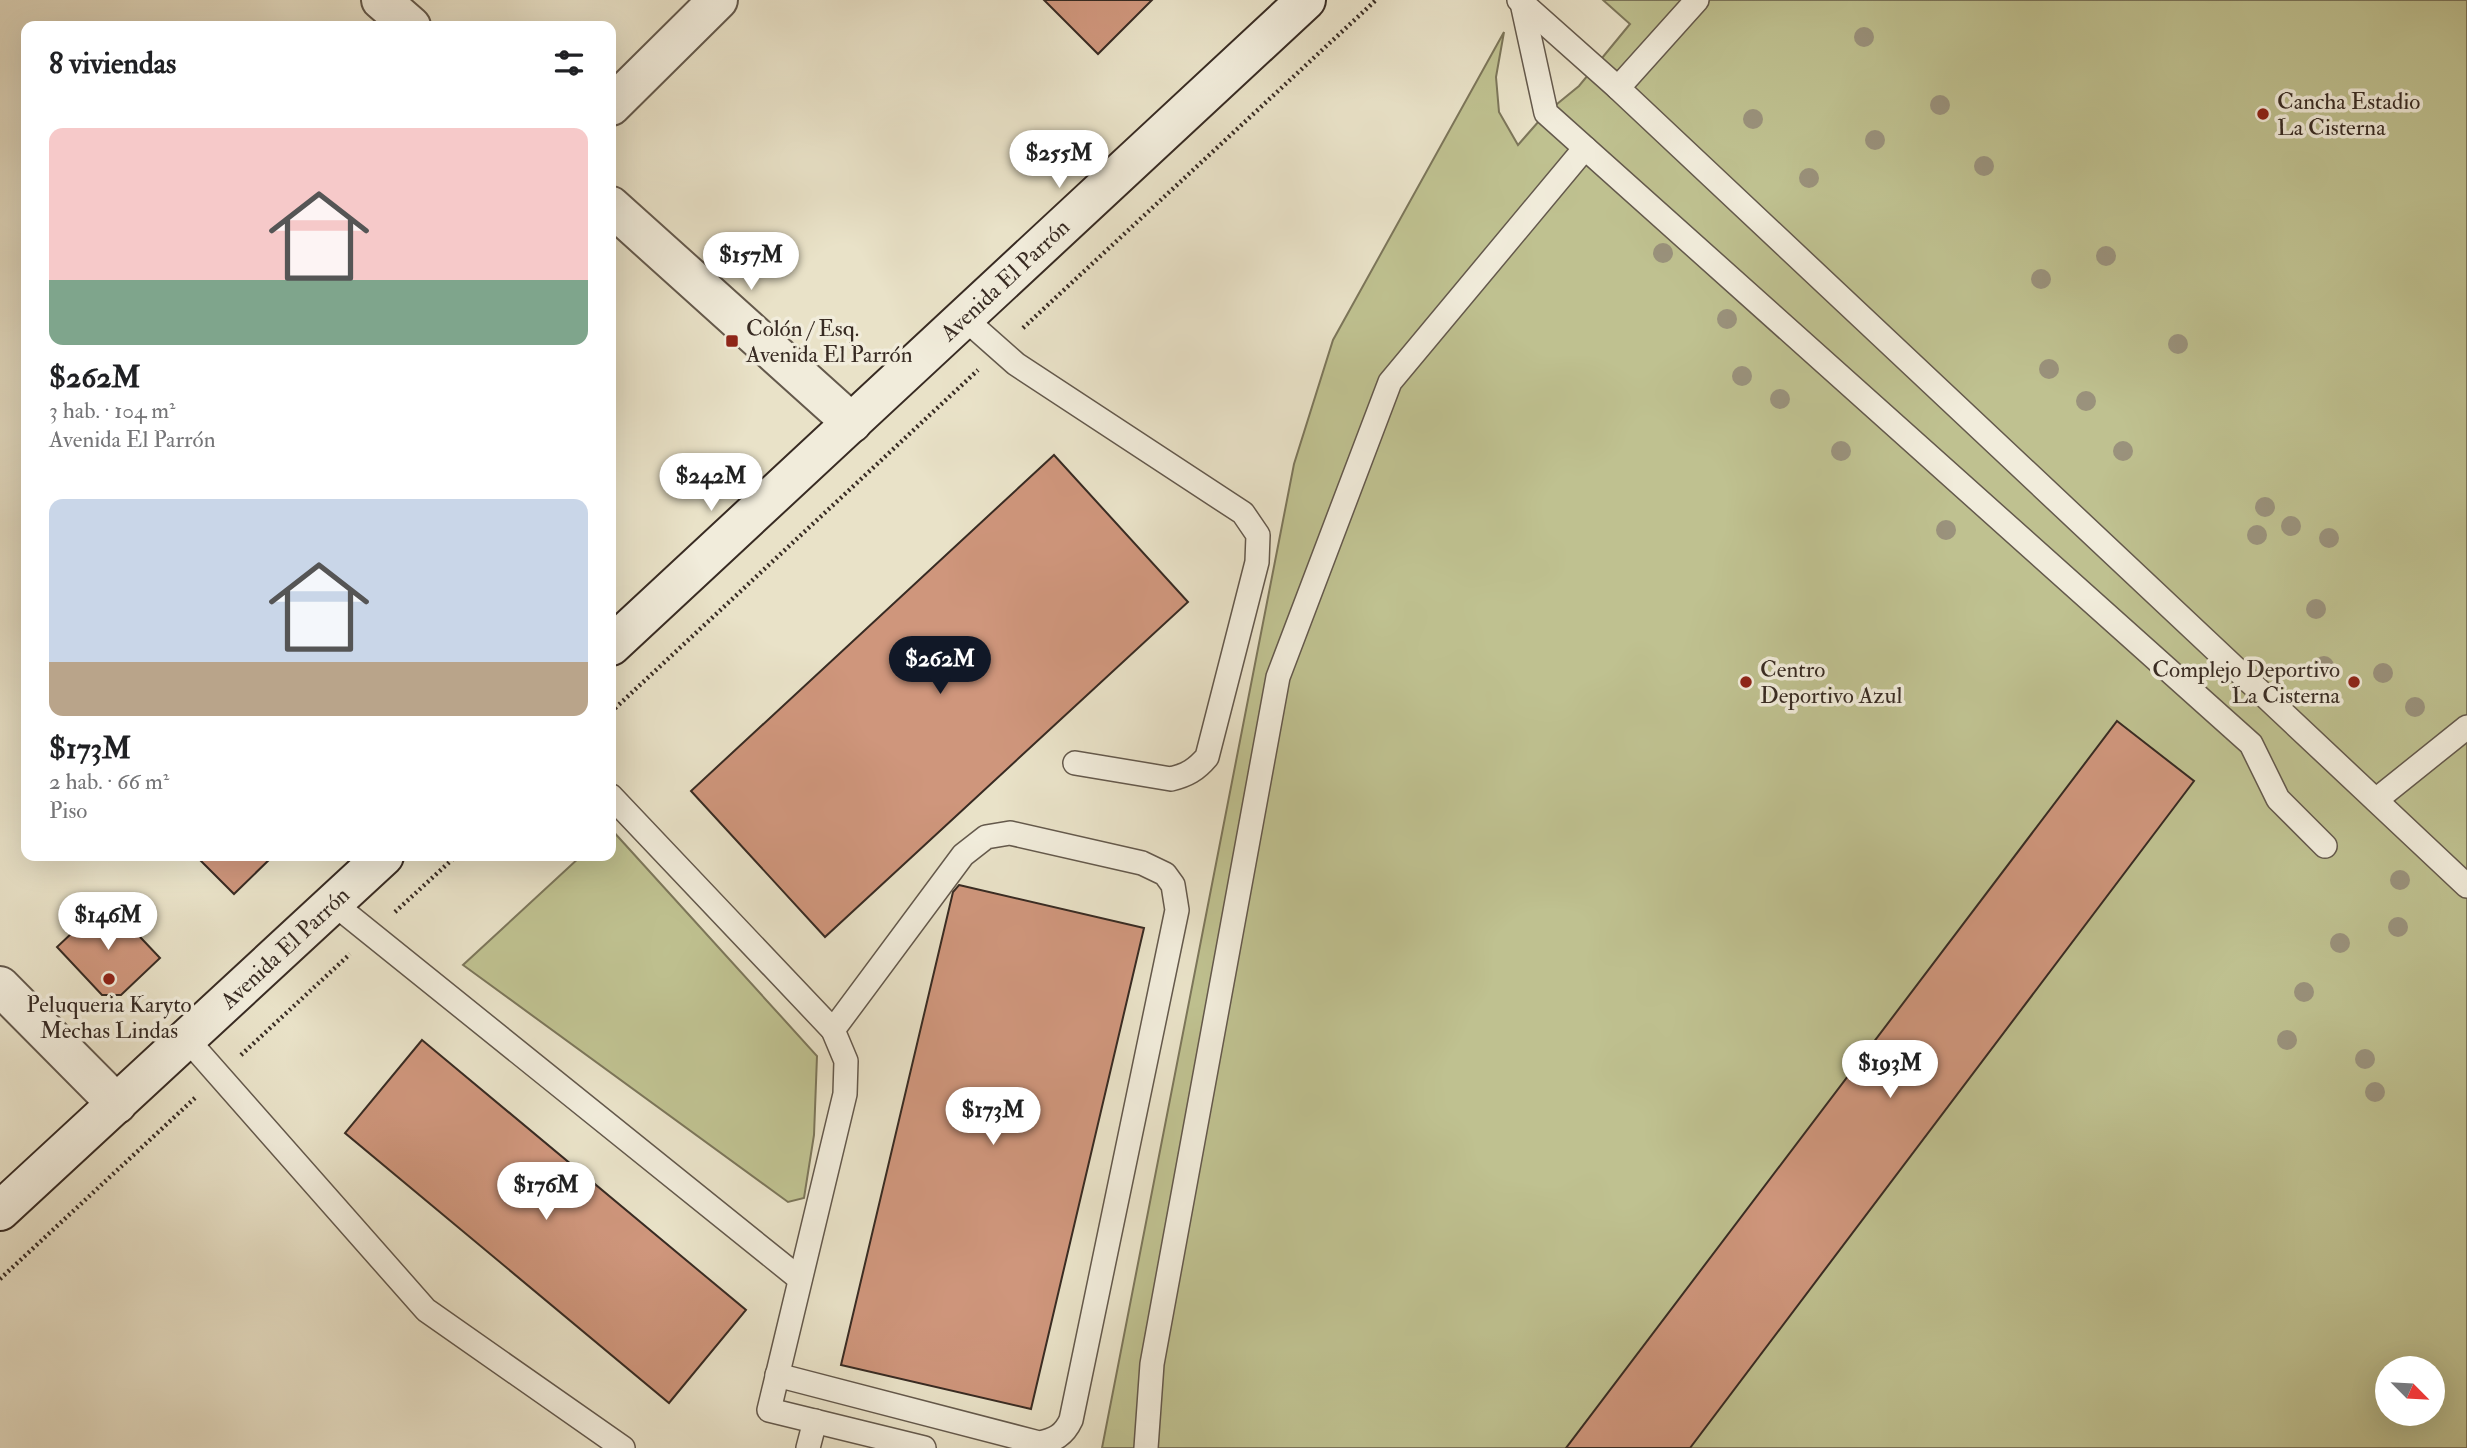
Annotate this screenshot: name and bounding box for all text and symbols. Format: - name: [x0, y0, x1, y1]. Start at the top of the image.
- icon: filters: [550, 44, 588, 82]
- text: 8 viviendas: [49, 45, 176, 82]
- place label: Cancha Estadio La Cisterna: [2277, 87, 2420, 142]
- marker: Cancha Estadio La Cisterna: [2255, 106, 2271, 122]
- pin: $255M: [1010, 130, 1108, 190]
- text: $255M: [1025, 138, 1093, 167]
- icon: home: [256, 173, 382, 299]
- street label: Avenida El Parrón: [933, 213, 1076, 348]
- pin: $157M: [702, 232, 800, 292]
- text: $157M: [719, 240, 783, 269]
- place label: Colón / Esq. Avenida El Parrón: [745, 314, 913, 369]
- marker: Colón / Esq. Avenida El Parrón: [724, 333, 740, 349]
- text: $262M: [49, 359, 141, 396]
- text: 3 hab. · 104 m²: [49, 396, 176, 425]
- text: Avenida El Parrón: [49, 425, 216, 454]
- pin: $242M: [662, 454, 760, 513]
- text: $242M: [676, 461, 747, 490]
- icon: home: [256, 544, 382, 670]
- pin: $262M: [891, 636, 989, 696]
- text: $262M: [905, 644, 975, 673]
- place label: Centro Deportivo Azul: [1760, 655, 1902, 711]
- place label: Complejo Deportivo La Cisterna: [2152, 655, 2341, 710]
- marker: Centro Deportivo Azul: [1738, 674, 1754, 690]
- marker: Complejo Deportivo La Cisterna: [2346, 674, 2362, 690]
- text: $173M: [49, 730, 131, 767]
- text: 2 hab. · 66 m²: [49, 767, 169, 796]
- text: Piso: [49, 796, 87, 825]
- street label: Avenida El Parrón: [213, 881, 356, 1016]
- pin: $146M: [59, 892, 157, 952]
- text: $146M: [74, 900, 142, 929]
- marker: Peluqueria Karyto Mechas Lindas: [101, 971, 117, 987]
- place label: Peluqueria Karyto Mechas Lindas: [26, 990, 192, 1045]
- pin: $193M: [1841, 1040, 1939, 1100]
- text: $193M: [1858, 1048, 1922, 1077]
- pin: $173M: [944, 1088, 1042, 1147]
- text: $173M: [962, 1095, 1024, 1124]
- pin: $176M: [497, 1162, 595, 1222]
- text: $176M: [513, 1170, 579, 1199]
- north arrow: [2375, 1356, 2445, 1426]
- map controls: [2375, 1356, 2445, 1426]

